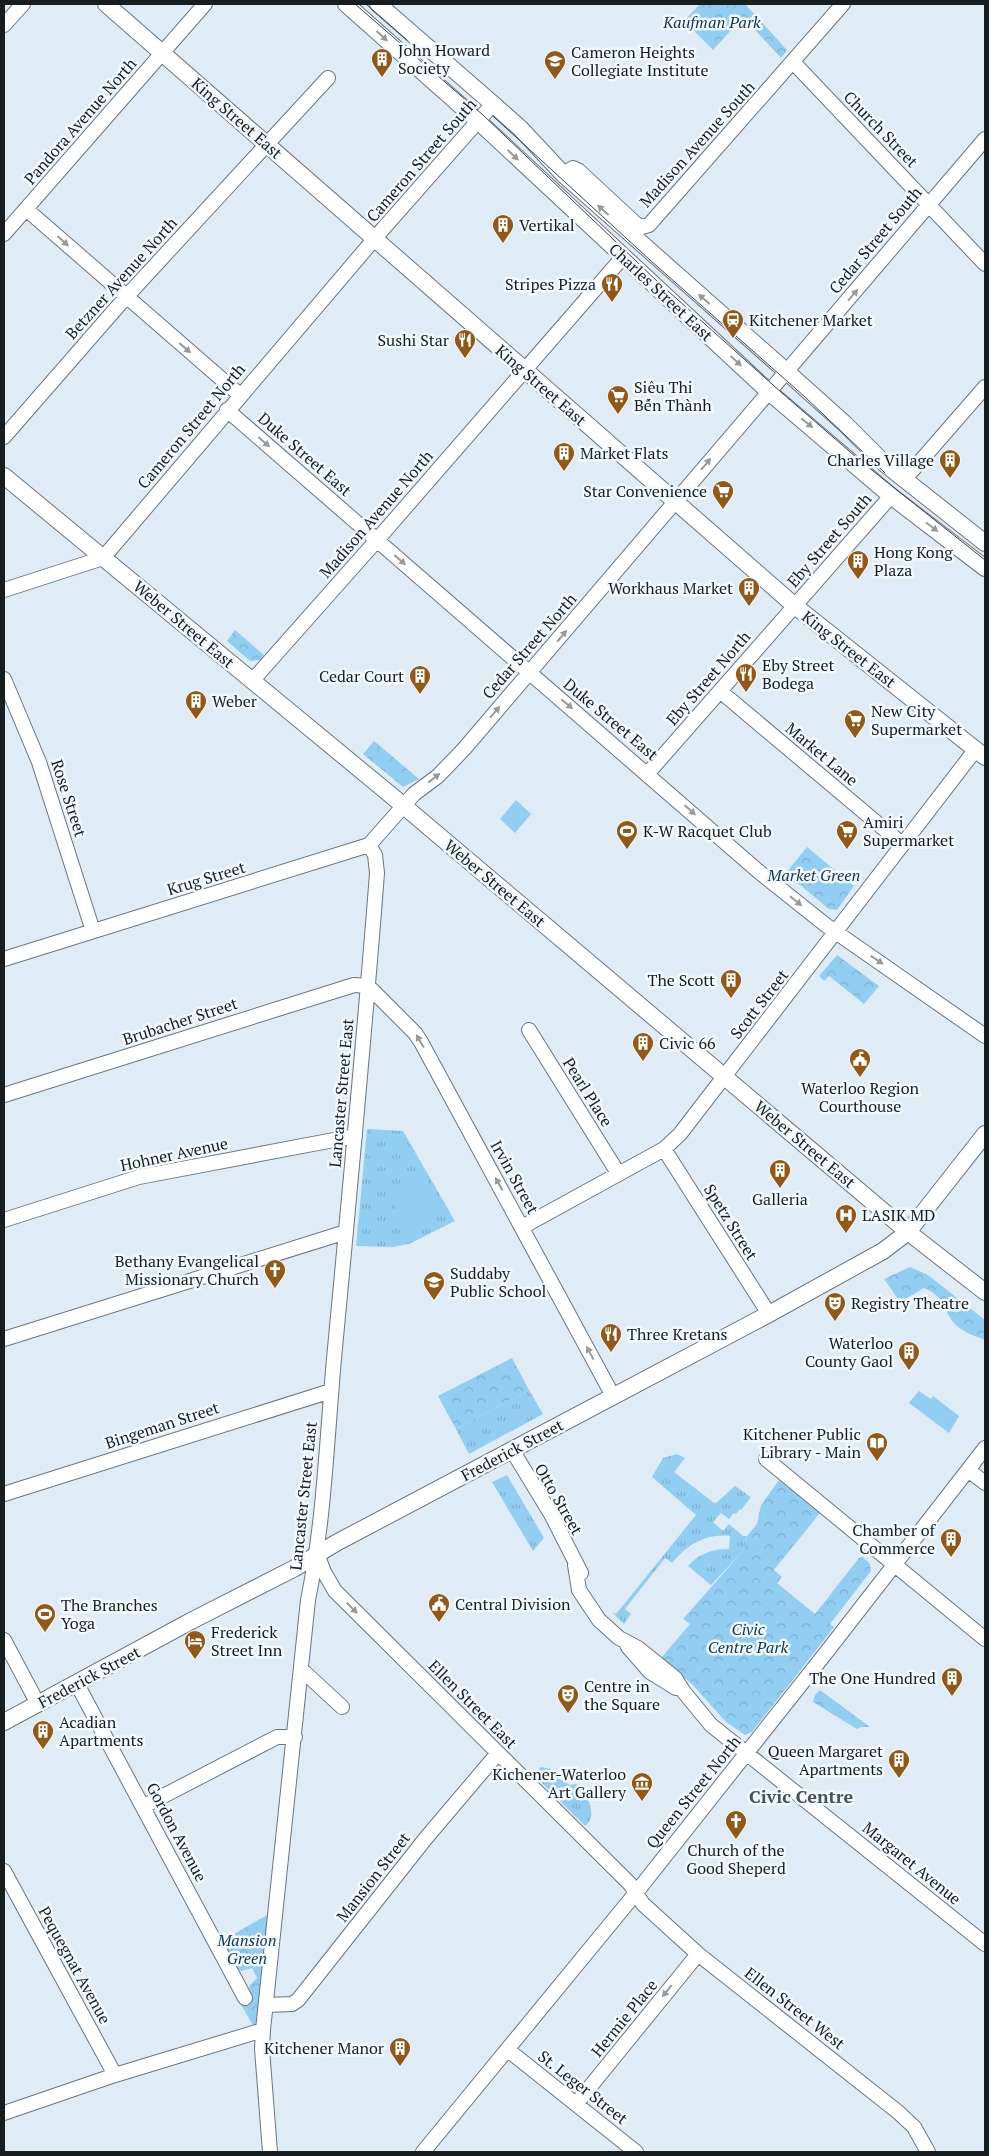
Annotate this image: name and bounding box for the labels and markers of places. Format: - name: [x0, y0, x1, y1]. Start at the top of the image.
- place label: John Howard Society: [398, 39, 490, 79]
- place label: Cameron Heights Collegiate Institute: [571, 41, 709, 81]
- building icon: John Howard Society: [370, 47, 394, 78]
- school or university icon: Cameron Heights Collegiate Institute: [543, 49, 567, 80]
- building icon: Vertikal: [491, 213, 515, 244]
- place label: Vertikal: [519, 214, 575, 236]
- restaurant icon: Stripes Pizza: [600, 272, 624, 303]
- place label: Stripes Pizza: [505, 273, 596, 295]
- station icon: Kitchener Market: [721, 308, 745, 339]
- place label: Kitchener Market: [749, 309, 873, 331]
- restaurant icon: Sushi Star: [453, 328, 477, 359]
- place label: Sushi Star: [377, 329, 450, 351]
- place label: Siêu Thi Bến Thành: [634, 376, 712, 416]
- supermarket icon: Siêu Thi Bến Thành: [606, 384, 630, 415]
- building icon: Market Flats: [552, 441, 576, 472]
- place label: Market Flats: [580, 442, 669, 464]
- building icon: Charles Village: [938, 448, 962, 479]
- place label: Charles Village: [827, 449, 934, 471]
- supermarket icon: Star Convenience: [711, 479, 735, 510]
- place label: Star Convenience: [583, 480, 707, 502]
- place label: Hong Kong Plaza: [874, 541, 953, 581]
- building icon: Hong Kong Plaza: [846, 549, 870, 580]
- building icon: Workhaus Market: [737, 576, 761, 607]
- place label: Workhaus Market: [608, 577, 733, 599]
- place label: Eby Street Bodega: [762, 654, 834, 694]
- restaurant icon: Eby Street Bodega: [734, 662, 758, 693]
- building icon: Cedar Court: [408, 664, 432, 695]
- place label: Cedar Court: [319, 665, 404, 687]
- building icon: Weber: [184, 689, 208, 720]
- place label: Weber: [212, 690, 258, 712]
- place label: New City Supermarket: [871, 700, 962, 740]
- supermarket icon: New City Supermarket: [843, 708, 867, 739]
- place label: Amiri Supermarket: [863, 811, 954, 851]
- sports icon: K-W Racquet Club: [615, 819, 639, 850]
- supermarket icon: Amiri Supermarket: [835, 819, 859, 850]
- place label: K-W Racquet Club: [643, 820, 772, 842]
- building icon: The Scott: [719, 968, 743, 999]
- place label: The Scott: [647, 969, 715, 991]
- building icon: Civic 66: [631, 1031, 655, 1062]
- place label: Civic 66: [659, 1032, 716, 1054]
- public building icon: Waterloo Region Courthouse: [848, 1047, 872, 1078]
- place label: Waterloo Region Courthouse: [801, 1077, 920, 1117]
- building icon: Galleria: [768, 1158, 792, 1189]
- place label: Galleria: [752, 1188, 808, 1210]
- hospital icon: LASIK MD: [834, 1203, 858, 1234]
- place label: LASIK MD: [862, 1204, 935, 1226]
- place label: Bethany Evangelical Missionary Church: [115, 1250, 260, 1290]
- church icon: Bethany Evangelical Missionary Church: [263, 1258, 287, 1289]
- place label: Suddaby Public School: [450, 1262, 547, 1302]
- school or university icon: Suddaby Public School: [422, 1270, 446, 1301]
- theatre icon: Registry Theatre: [823, 1291, 847, 1322]
- place label: Registry Theatre: [851, 1292, 969, 1314]
- restaurant icon: Three Kretans: [599, 1322, 623, 1353]
- place label: Three Kretans: [627, 1323, 727, 1345]
- place label: Waterloo County Gaol: [805, 1332, 893, 1372]
- building icon: Waterloo County Gaol: [897, 1340, 921, 1371]
- place label: Kitchener Public Library - Main: [743, 1423, 861, 1463]
- library icon: Kitchener Public Library - Main: [865, 1431, 889, 1462]
- place label: Chamber of Commerce: [852, 1519, 937, 1559]
- building icon: Chamber of Commerce: [939, 1527, 963, 1558]
- public building icon: Central Division: [427, 1592, 451, 1623]
- place label: Central Division: [455, 1593, 571, 1615]
- place label: The Branches Yoga: [61, 1594, 158, 1634]
- sports icon: The Branches Yoga: [33, 1602, 57, 1633]
- place label: Frederick Street Inn: [211, 1621, 283, 1661]
- hotel icon: Frederick Street Inn: [183, 1629, 207, 1660]
- building icon: The One Hundred: [940, 1666, 964, 1697]
- place label: The One Hundred: [809, 1667, 936, 1689]
- place label: Centre in the Square: [584, 1675, 660, 1715]
- theatre icon: Centre in the Square: [556, 1683, 580, 1714]
- place label: Acadian Apartments: [59, 1711, 143, 1751]
- building icon: Acadian Apartments: [31, 1719, 55, 1750]
- place label: Queen Margaret Apartments: [768, 1740, 883, 1780]
- building icon: Queen Margaret Apartments: [887, 1748, 911, 1779]
- place label: Kichener-Waterloo Art Gallery: [492, 1763, 627, 1803]
- museum icon: Kichener-Waterloo Art Gallery: [630, 1771, 654, 1802]
- church icon: Church of the Good Sheperd: [724, 1809, 748, 1840]
- place label: Church of the Good Sheperd: [686, 1839, 786, 1879]
- building icon: Kitchener Manor: [388, 2036, 412, 2067]
- place label: Kitchener Manor: [264, 2037, 385, 2059]

